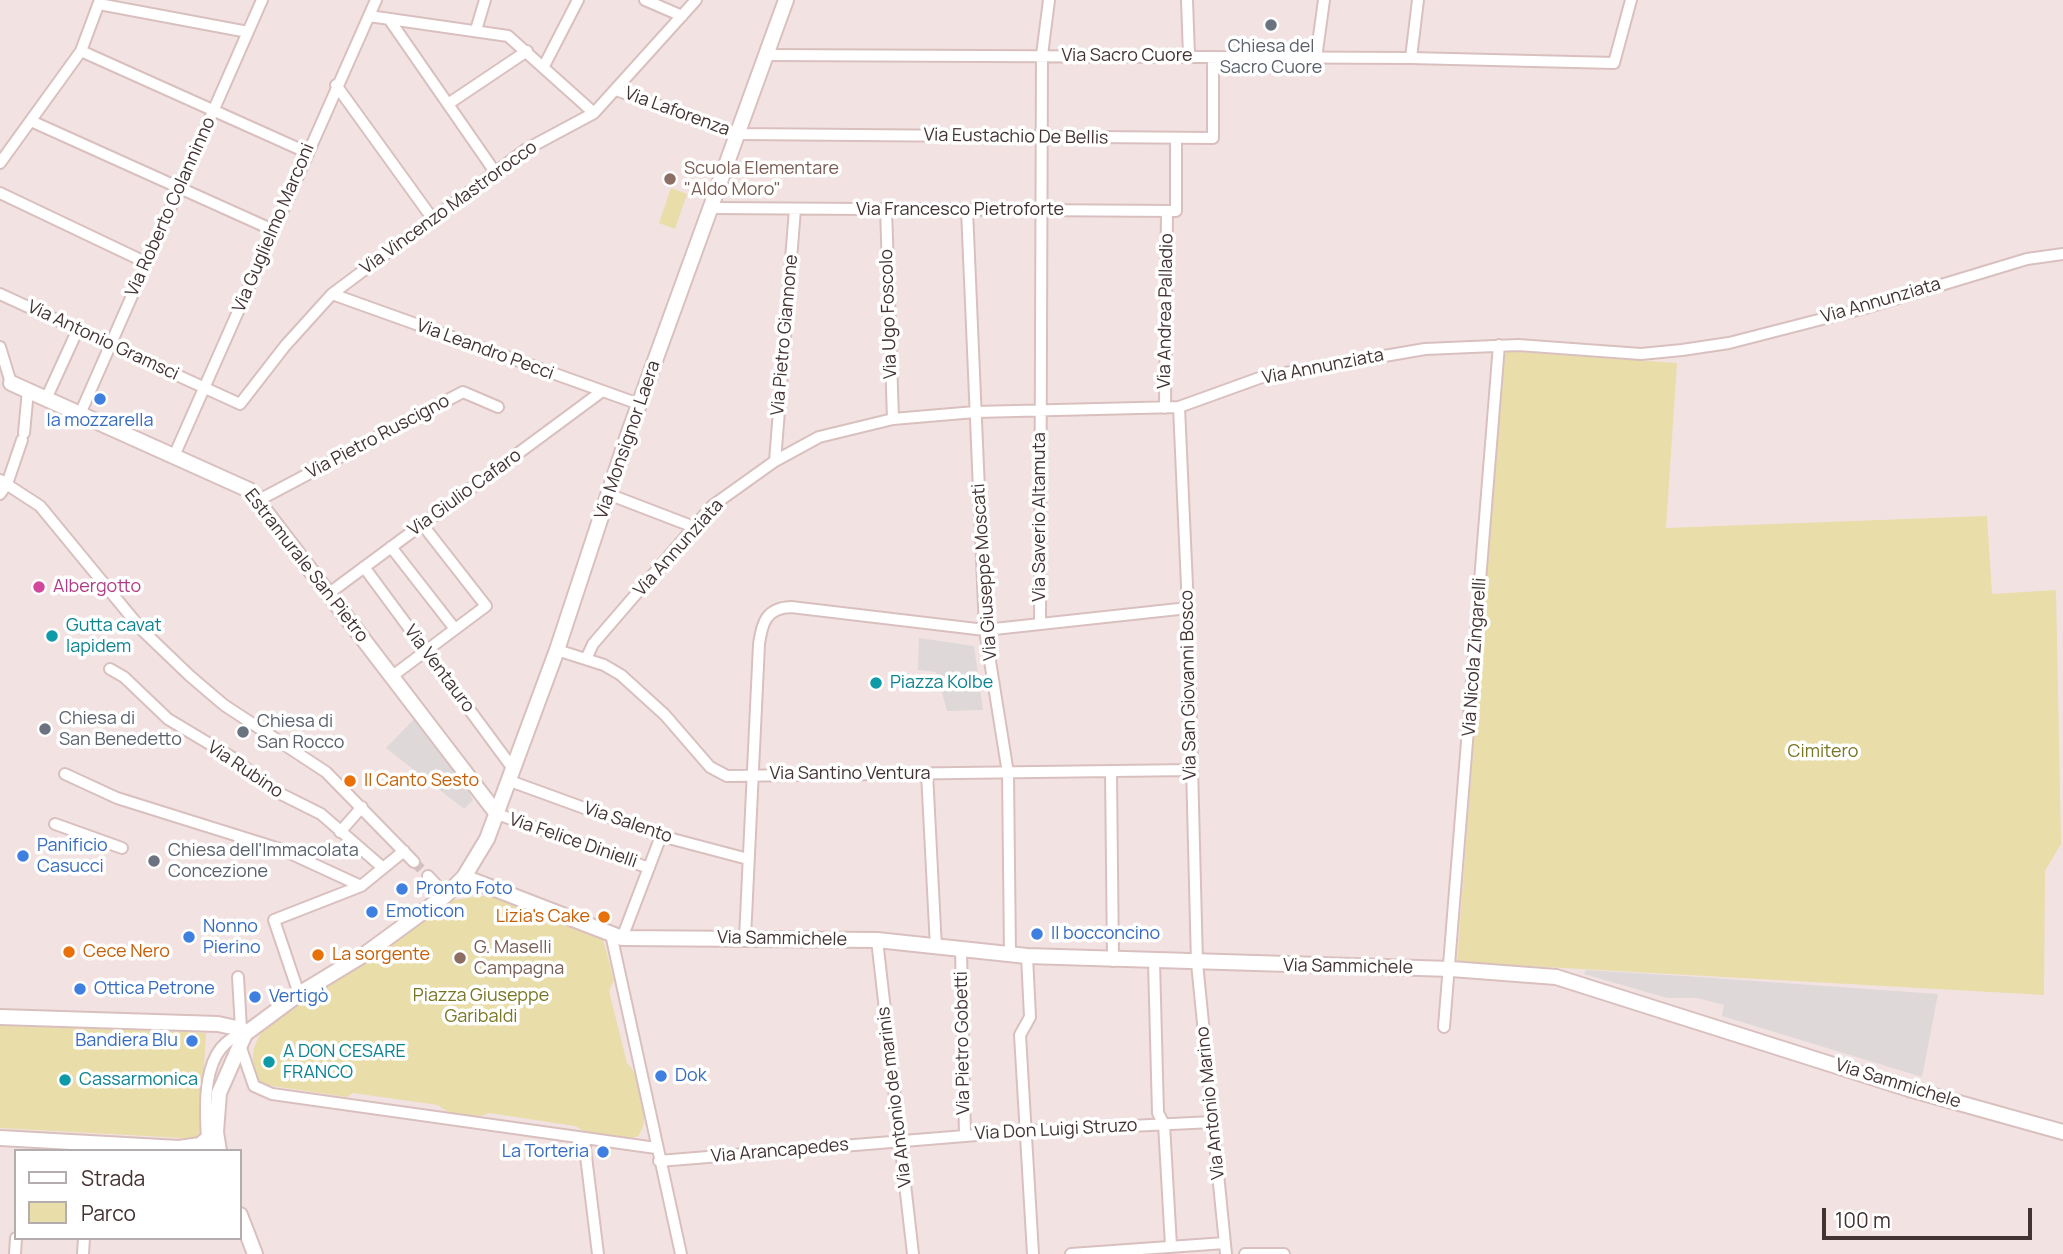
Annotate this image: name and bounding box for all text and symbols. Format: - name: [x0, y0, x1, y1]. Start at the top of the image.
- marker: Chiesa del Sacro Cuore: [1263, 17, 1279, 33]
- place label: Chiesa del Sacro Cuore: [1220, 36, 1322, 78]
- street label: Via Sacro Cuore: [1062, 45, 1192, 67]
- street label: Via Laforenza: [621, 83, 733, 141]
- street label: Via Roberto Colanninno: [122, 114, 220, 300]
- street label: Via Eustachio De Bellis: [923, 125, 1109, 149]
- street label: Via Vincenzo Mastrorocco: [356, 137, 542, 279]
- street label: Via Guglielmo Marconi: [229, 140, 319, 316]
- place label: Scuola Elementare "Aldo Moro": [684, 158, 839, 200]
- marker: Scuola Elementare "Aldo Moro": [662, 171, 678, 187]
- street label: Via Francesco Pietroforte: [856, 199, 1064, 221]
- street label: Via Andrea Palladio: [1154, 233, 1178, 389]
- street label: Via Ugo Foscolo: [876, 249, 902, 379]
- street label: Via Pietro Giannone: [767, 254, 803, 416]
- street label: Via Annunziata: [1819, 274, 1943, 328]
- street label: Via Antonio Gramsci: [24, 296, 182, 386]
- street label: Via Leandro Pecci: [413, 315, 557, 385]
- street label: Via Annunziata: [1260, 345, 1386, 389]
- street label: Via Monsignor Laera: [591, 358, 665, 522]
- street label: Via Pietro Ruscigno: [303, 390, 453, 484]
- marker: la mozzarella: [92, 391, 108, 407]
- place label: la mozzarella: [46, 410, 154, 432]
- street label: Via Saverio Altamuta: [1029, 432, 1051, 602]
- street label: Via Giulio Cafaro: [404, 445, 526, 541]
- street label: Via Giuseppe Moscati: [968, 483, 1002, 661]
- street label: Estramurale San Pietro: [239, 485, 373, 647]
- street label: Via Annunziata: [630, 495, 728, 601]
- place label: Albergotto: [53, 576, 141, 598]
- street label: Via Nicola Zingarelli: [1459, 577, 1491, 737]
- marker: Albergotto: [31, 579, 47, 595]
- street label: Via San Giovanni Bosco: [1177, 590, 1201, 780]
- place label: Gutta cavat lapidem: [66, 615, 162, 658]
- street label: Via Ventauro: [399, 621, 479, 717]
- marker: Gutta cavat lapidem: [44, 628, 60, 644]
- place label: Piazza Kolbe: [890, 672, 993, 694]
- marker: Piazza Kolbe: [868, 675, 884, 691]
- place label: Chiesa di San Benedetto: [59, 708, 182, 750]
- place label: Chiesa di San Rocco: [257, 711, 344, 754]
- marker: Chiesa di San Benedetto: [37, 721, 53, 737]
- marker: Chiesa di San Rocco: [235, 724, 251, 740]
- street label: Via Rubino: [203, 737, 287, 803]
- park label: Cimitero: [1788, 741, 1858, 763]
- street label: Via Santino Ventura: [769, 763, 931, 785]
- place label: Il Canto Sesto: [364, 770, 479, 792]
- marker: Il Canto Sesto: [342, 773, 358, 789]
- street label: Via Salento: [581, 798, 675, 848]
- street label: Via Felice Dinielli: [506, 809, 640, 873]
- place label: Panificio Casucci: [37, 835, 108, 878]
- place label: Chiesa dell'Immacolata Concezione: [168, 840, 359, 882]
- marker: Panificio Casucci: [15, 848, 31, 864]
- marker: Chiesa dell'Immacolata Concezione: [146, 853, 162, 869]
- place label: Pronto Foto: [416, 878, 513, 900]
- marker: Pronto Foto: [394, 881, 410, 897]
- place label: Emoticon: [386, 901, 465, 923]
- marker: Emoticon: [364, 904, 380, 920]
- place label: Lizia's Cake: [496, 906, 590, 928]
- marker: Lizia's Cake: [596, 909, 612, 925]
- place label: Nonno Pierino: [203, 916, 261, 958]
- place label: Il bocconcino: [1051, 923, 1160, 945]
- marker: Il bocconcino: [1029, 926, 1045, 942]
- street label: Via Sammichele: [717, 927, 847, 951]
- marker: Nonno Pierino: [181, 929, 197, 945]
- place label: G. Maselli Campagna: [474, 937, 564, 979]
- place label: Cece Nero: [83, 941, 170, 963]
- marker: Cece Nero: [61, 944, 77, 960]
- place label: La sorgente: [332, 944, 430, 966]
- marker: La sorgente: [310, 947, 326, 963]
- marker: G. Maselli Campagna: [452, 950, 468, 966]
- street label: Via Sammichele: [1283, 955, 1413, 979]
- street label: Via Pietro Gobetti: [951, 971, 975, 1115]
- place label: Ottica Petrone: [94, 978, 215, 1000]
- marker: Ottica Petrone: [72, 981, 88, 997]
- park label: Piazza Giuseppe Garibaldi: [413, 985, 549, 1028]
- place label: Vertigò: [269, 986, 329, 1008]
- marker: Vertigò: [247, 989, 263, 1005]
- street label: Via Antonio de marinis: [873, 1005, 917, 1189]
- street label: Via Antonio Marino: [1192, 1025, 1230, 1181]
- place label: Bandiera Blu: [75, 1030, 178, 1052]
- marker: Bandiera Blu: [184, 1033, 200, 1049]
- place label: A DON CESARE FRANCO: [283, 1041, 406, 1084]
- marker: A DON CESARE FRANCO: [261, 1054, 277, 1070]
- street label: Via Sammichele: [1833, 1055, 1963, 1113]
- place label: Dok: [675, 1065, 707, 1087]
- marker: Dok: [653, 1068, 669, 1084]
- place label: Cassarmonica: [79, 1069, 198, 1091]
- marker: Cassarmonica: [57, 1072, 73, 1088]
- street label: Via Don Luigi Struzo: [974, 1115, 1138, 1145]
- street label: Via Arancapedes: [710, 1134, 850, 1168]
- place label: La Torteria: [502, 1141, 589, 1163]
- marker: La Torteria: [595, 1144, 611, 1160]
- legend: [14, 1149, 242, 1240]
- text: Strada: [81, 1164, 145, 1192]
- scale bar: [1825, 1194, 2035, 1238]
- text: Parco: [81, 1199, 136, 1227]
- text: 100 m: [1835, 1206, 1891, 1234]

